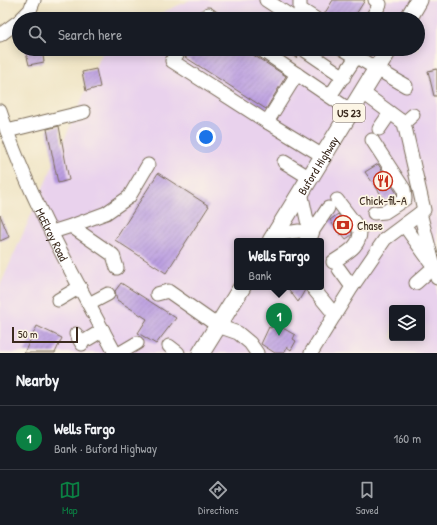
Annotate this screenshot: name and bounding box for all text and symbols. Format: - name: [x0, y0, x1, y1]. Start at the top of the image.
- search box: [12, 12, 425, 56]
- icon: search: [26, 23, 48, 45]
- text: Search here: [58, 24, 122, 45]
- road number: US 23: [333, 104, 365, 122]
- your location: [196, 127, 216, 147]
- street label: Buford Highway: [293, 133, 342, 198]
- restaurant icon: Chick-fil-A: [372, 170, 394, 192]
- place label: Chick-fil-A: [359, 192, 407, 209]
- street label: McElroy Road: [32, 205, 73, 264]
- bank icon: Chase: [332, 214, 354, 236]
- place label: Chase: [357, 217, 383, 234]
- popup: [234, 238, 324, 290]
- text: Wells Fargo: [249, 245, 309, 266]
- text: Bank: [249, 266, 272, 284]
- pin: 1: [266, 303, 292, 336]
- map controls: [389, 305, 425, 341]
- button: layers: [389, 305, 425, 341]
- scale bar: [12, 325, 78, 344]
- text: 50 m: [18, 327, 38, 341]
- text: Nearby: [16, 368, 59, 391]
- text: Wells Fargo: [54, 418, 115, 439]
- text: 1: [27, 429, 31, 447]
- text: 160 m: [393, 429, 421, 447]
- text: Bank · Buford Highway: [54, 439, 157, 457]
- tab: Map: [59, 479, 81, 517]
- tab: Directions: [198, 479, 239, 517]
- tab: Saved: [356, 479, 378, 517]

